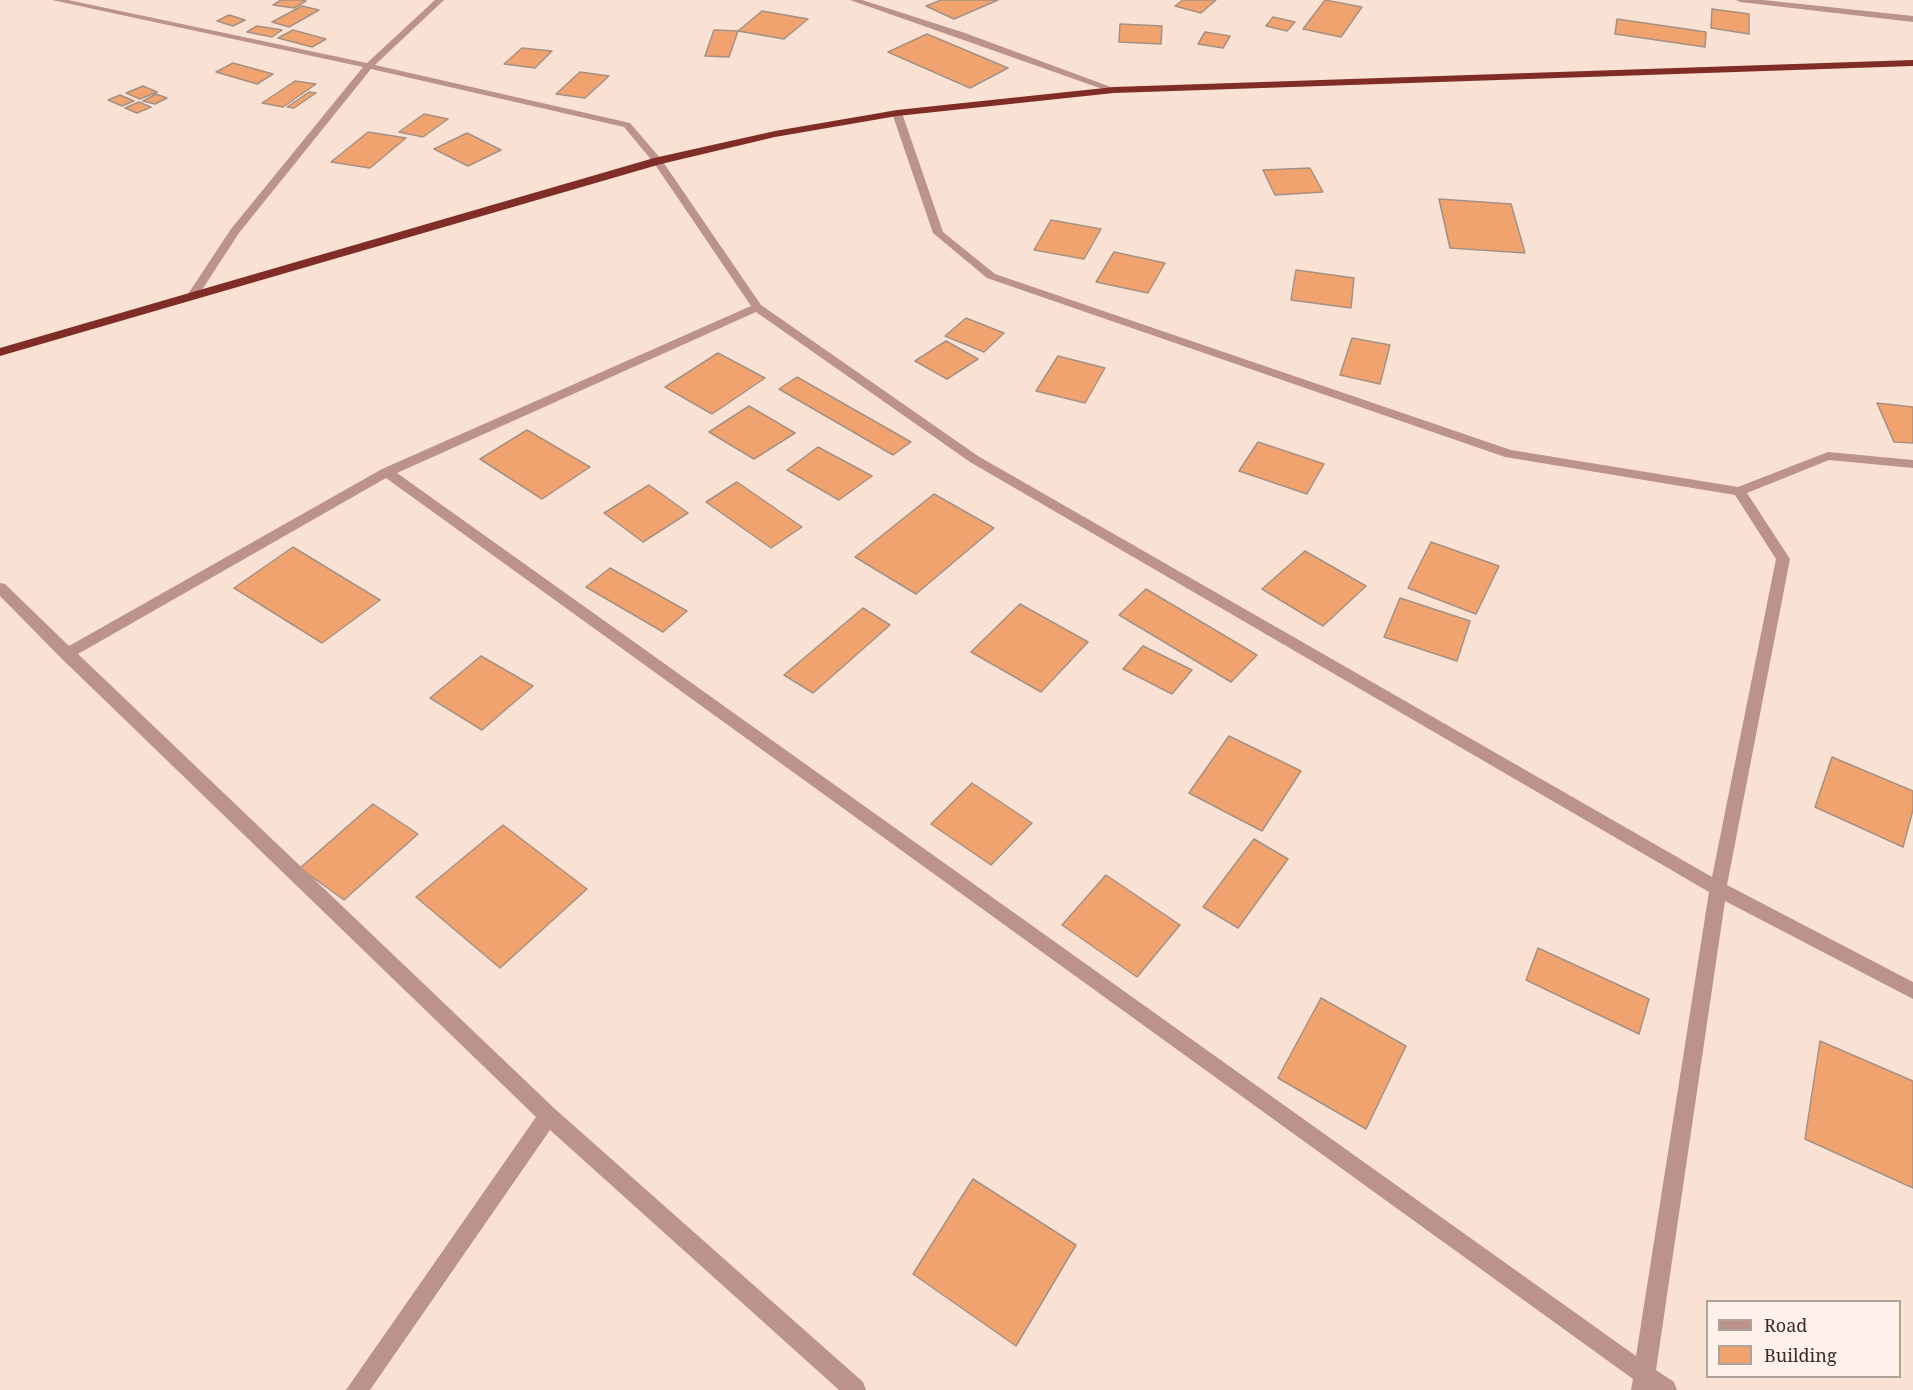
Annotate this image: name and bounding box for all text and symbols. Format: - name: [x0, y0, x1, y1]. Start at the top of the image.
- legend: [1706, 1300, 1901, 1378]
- text: Road: [1764, 1313, 1807, 1337]
- text: Building: [1764, 1343, 1837, 1367]

